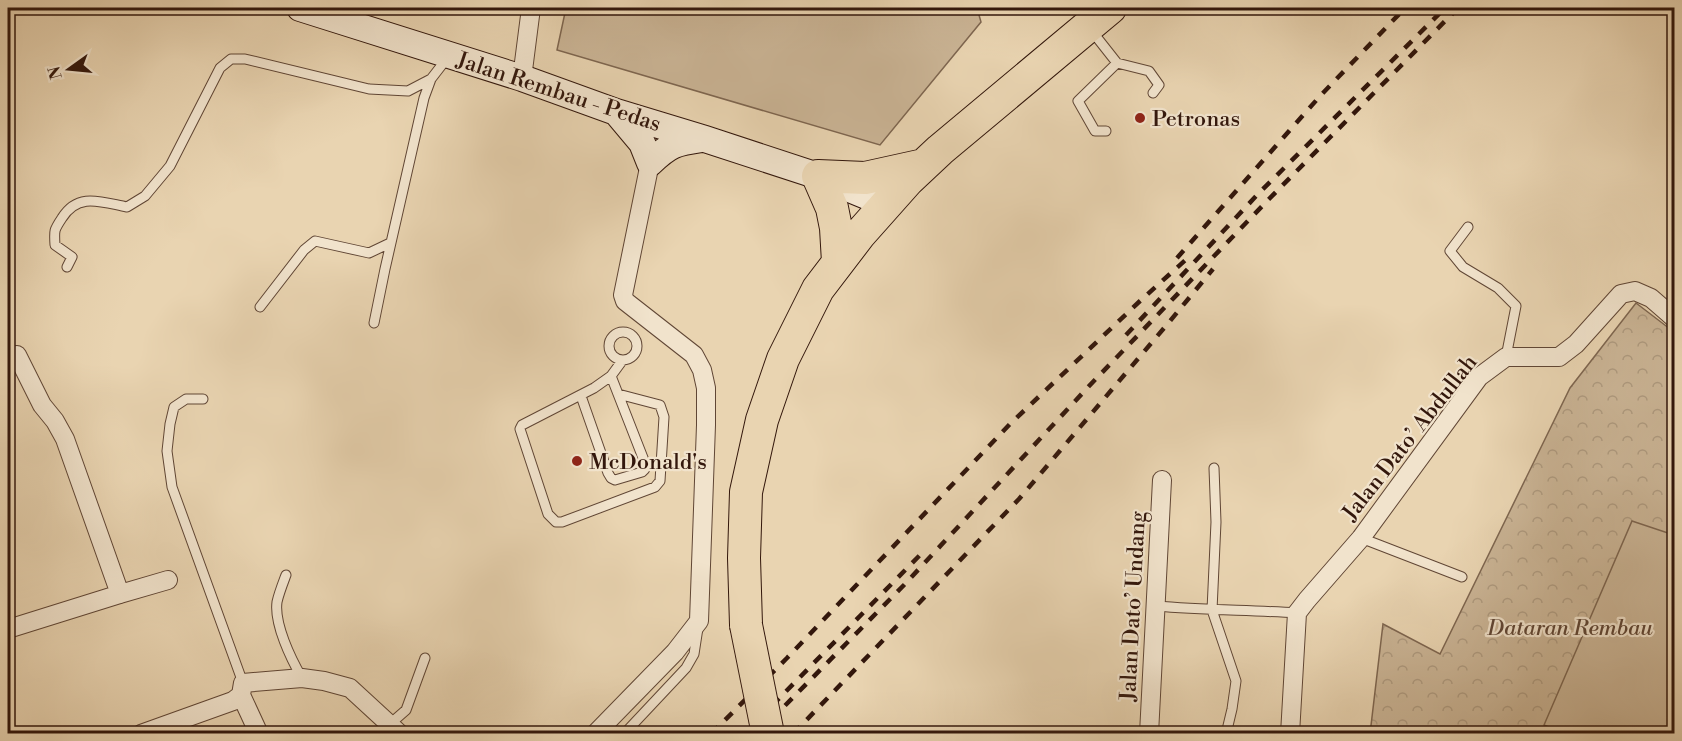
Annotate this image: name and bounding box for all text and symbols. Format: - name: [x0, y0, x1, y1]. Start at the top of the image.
- north arrow: [39, 39, 99, 99]
- street label: Jalan Rembau - Pedas: [452, 46, 664, 138]
- text: N: [44, 64, 67, 81]
- place label: Petronas: [1152, 106, 1240, 133]
- marker: Petronas: [1133, 111, 1147, 125]
- street label: Jalan Dato’ Abdullah: [1336, 350, 1483, 527]
- place label: McDonald's: [589, 449, 707, 476]
- marker: McDonald's: [570, 454, 584, 468]
- street label: Jalan Dato’ Undang: [1115, 510, 1152, 703]
- park label: Dataran Rembau: [1486, 615, 1653, 642]

